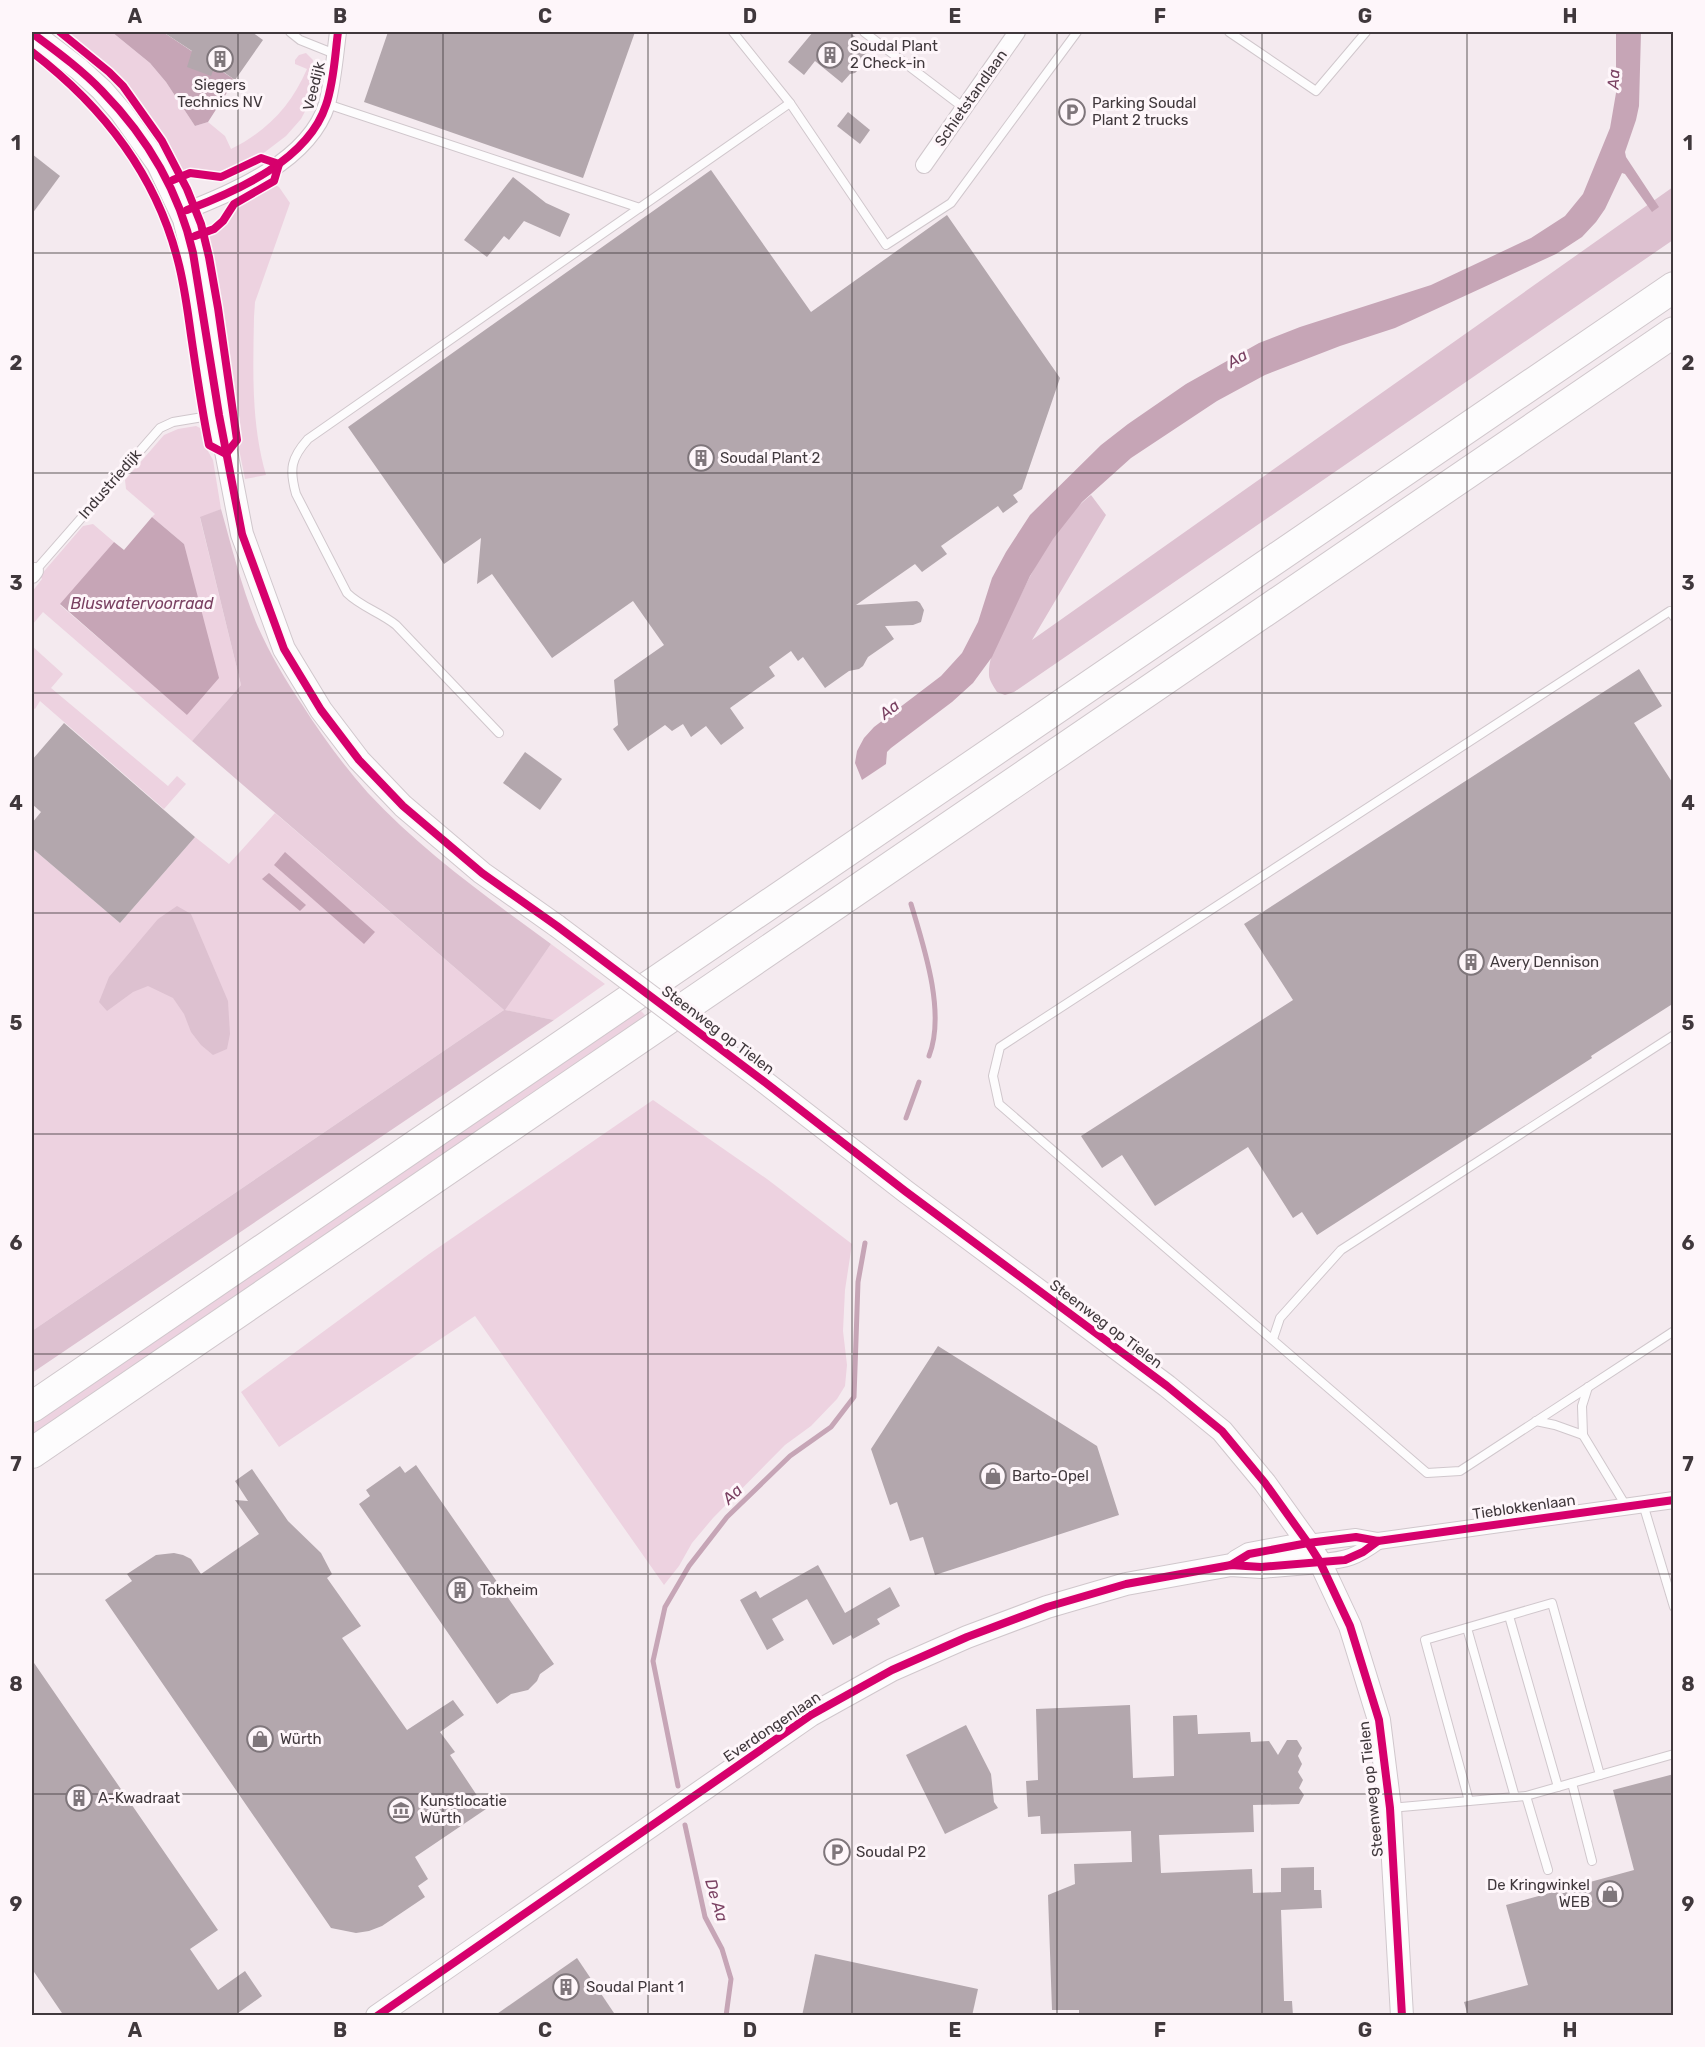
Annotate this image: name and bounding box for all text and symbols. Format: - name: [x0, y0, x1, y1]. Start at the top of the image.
- text: A: [128, 4, 143, 28]
- text: B: [333, 4, 347, 28]
- text: C: [538, 4, 552, 28]
- text: D: [743, 4, 757, 28]
- text: E: [949, 4, 961, 28]
- text: F: [1154, 4, 1166, 28]
- text: G: [1358, 4, 1372, 28]
- text: H: [1563, 4, 1577, 28]
- place label: Soudal Plant 2 Check-in: [850, 37, 938, 72]
- building icon: Soudal Plant 2 Check-in: [815, 40, 845, 70]
- building icon: Siegers Technics NV: [205, 44, 235, 74]
- street label: Schietstandlaan: [931, 46, 1011, 150]
- street label: Veedijk: [299, 59, 329, 112]
- water label: Aa: [1603, 68, 1624, 91]
- place label: Siegers Technics NV: [177, 76, 263, 111]
- place label: Parking Soudal Plant 2 trucks: [1092, 94, 1196, 129]
- parking icon: Parking Soudal Plant 2 trucks: [1057, 97, 1087, 127]
- text: 1: [11, 131, 21, 155]
- text: 1: [1683, 131, 1693, 155]
- water label: Aa: [1223, 345, 1251, 372]
- text: 2: [10, 351, 23, 375]
- text: 2: [1682, 351, 1695, 375]
- building icon: Soudal Plant 2: [686, 443, 716, 473]
- street label: Industriedijk: [75, 445, 145, 523]
- place label: Soudal Plant 2: [720, 449, 821, 467]
- text: 3: [9, 571, 23, 595]
- text: 3: [1681, 571, 1695, 595]
- water label: Bluswatervoorraad: [71, 594, 214, 613]
- water label: Aa: [875, 696, 903, 724]
- text: 4: [9, 791, 23, 815]
- text: 4: [1681, 791, 1695, 815]
- building icon: Avery Dennison: [1456, 947, 1486, 977]
- place label: Avery Dennison: [1490, 953, 1599, 971]
- street label: Steenweg op Tielen: [658, 982, 778, 1078]
- text: 5: [10, 1011, 23, 1035]
- text: 5: [1682, 1011, 1695, 1035]
- text: 6: [9, 1231, 23, 1255]
- text: 6: [1681, 1231, 1695, 1255]
- street label: Steenweg op Tielen: [1046, 1276, 1166, 1372]
- text: 7: [10, 1452, 22, 1476]
- text: 7: [1682, 1452, 1694, 1476]
- shop icon: Barto-Opel: [978, 1461, 1008, 1491]
- place label: Barto-Opel: [1012, 1467, 1089, 1485]
- water label: Aa: [718, 1481, 746, 1509]
- street label: Tieblokkenlaan: [1471, 1491, 1577, 1523]
- building icon: Tokheim: [445, 1575, 475, 1605]
- place label: Tokheim: [480, 1581, 538, 1599]
- text: 8: [9, 1672, 23, 1696]
- text: 8: [1681, 1672, 1695, 1696]
- street label: Everdongenlaan: [720, 1688, 824, 1766]
- street label: Steenweg op Tielen: [1355, 1720, 1387, 1858]
- shop icon: Würth: [245, 1724, 275, 1754]
- place label: Würth: [280, 1730, 322, 1748]
- building icon: A-Kwadraat: [64, 1783, 94, 1813]
- place label: A-Kwadraat: [98, 1789, 180, 1807]
- place label: Kunstlocatie Würth: [420, 1792, 507, 1827]
- museum icon: Kunstlocatie Würth: [386, 1795, 416, 1825]
- parking icon: Soudal P2: [822, 1837, 852, 1867]
- place label: Soudal P2: [856, 1843, 926, 1861]
- water label: De Aa: [701, 1876, 732, 1924]
- place label: De Kringwinkel WEB: [1487, 1876, 1590, 1911]
- shop icon: De Kringwinkel WEB: [1595, 1879, 1625, 1909]
- text: 9: [10, 1892, 23, 1916]
- text: 9: [1682, 1892, 1695, 1916]
- building icon: Soudal Plant 1: [551, 1972, 581, 2002]
- place label: Soudal Plant 1: [586, 1978, 684, 1996]
- text: A: [128, 2018, 143, 2042]
- text: B: [333, 2018, 347, 2042]
- text: C: [538, 2018, 552, 2042]
- text: D: [743, 2018, 757, 2042]
- text: E: [949, 2018, 961, 2042]
- text: F: [1154, 2018, 1166, 2042]
- text: G: [1358, 2018, 1372, 2042]
- text: H: [1563, 2018, 1577, 2042]

